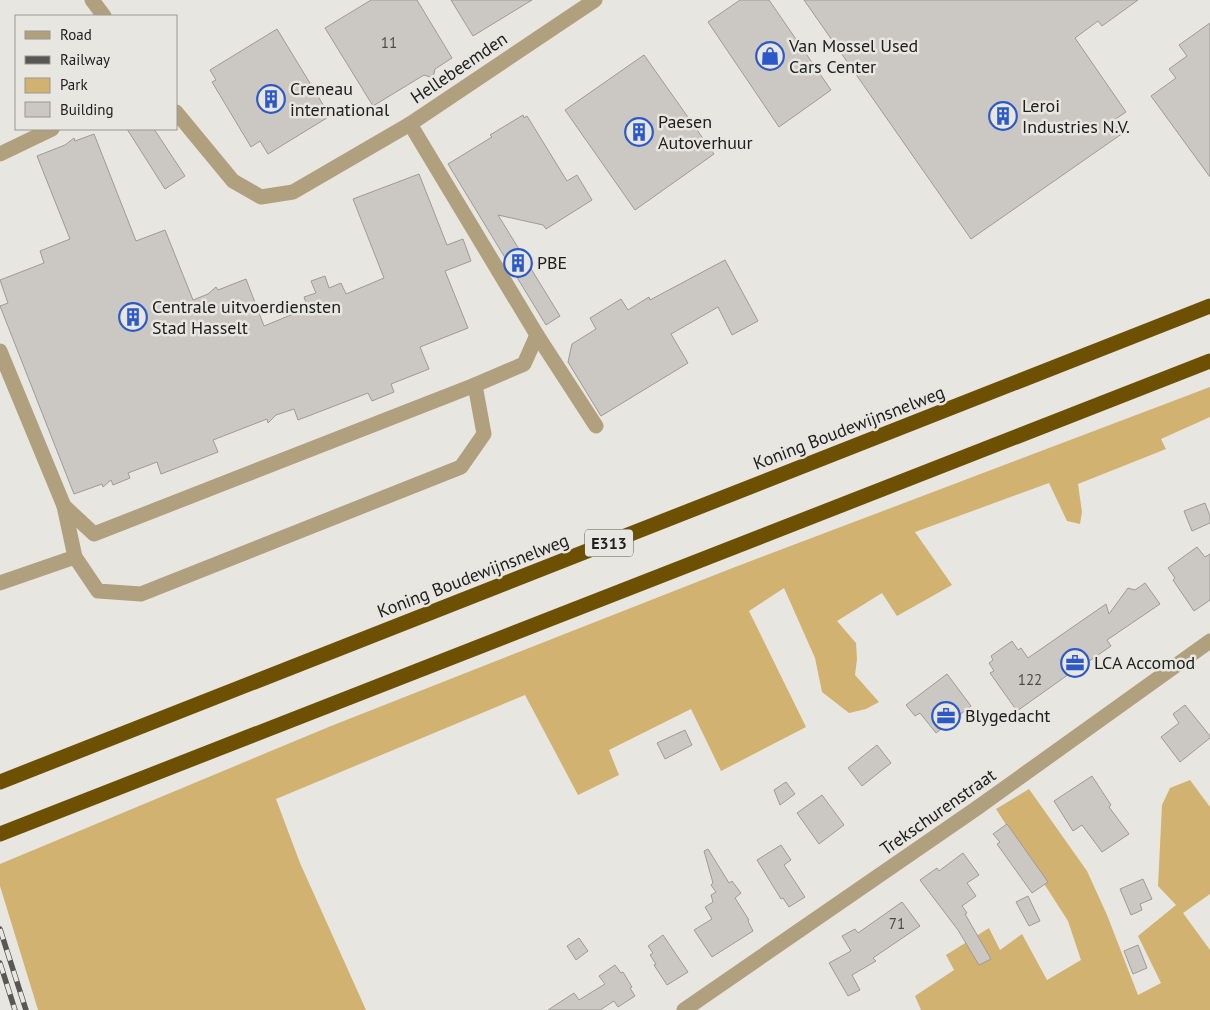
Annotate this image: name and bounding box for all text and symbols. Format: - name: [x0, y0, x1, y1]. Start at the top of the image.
- legend: [15, 15, 178, 130]
- text: Road: [60, 25, 92, 44]
- street label: Hellebeemden: [406, 27, 512, 108]
- house number: 11: [381, 33, 397, 52]
- place label: Van Mossel Used Cars Center: [788, 34, 918, 78]
- shop icon: Van Mossel Used Cars Center: [755, 41, 785, 71]
- text: Railway: [60, 50, 110, 69]
- text: Park: [60, 75, 88, 94]
- place label: Creneau international: [290, 77, 390, 121]
- building icon: Creneau international: [256, 84, 286, 114]
- place label: Leroi Industries N.V.: [1022, 94, 1130, 138]
- text: Building: [60, 100, 114, 119]
- building icon: Leroi Industries N.V.: [988, 101, 1018, 131]
- place label: Paesen Autoverhuur: [658, 110, 753, 154]
- building icon: Paesen Autoverhuur: [624, 117, 654, 147]
- building icon: PBE: [503, 248, 533, 278]
- place label: PBE: [537, 251, 567, 274]
- place label: Centrale uitvoerdiensten Stad Hasselt: [152, 295, 341, 339]
- building icon: Centrale uitvoerdiensten Stad Hasselt: [118, 302, 148, 332]
- street label: Koning Boudewijnsnelweg: [750, 380, 948, 475]
- street label: Koning Boudewijnsnelweg: [374, 528, 572, 623]
- road number: E313: [585, 530, 633, 556]
- office icon: LCA Accomod: [1060, 648, 1090, 678]
- place label: LCA Accomod: [1094, 651, 1195, 674]
- house number: 122: [1018, 670, 1042, 689]
- office icon: Blygedacht: [931, 701, 961, 731]
- place label: Blygedacht: [965, 704, 1050, 727]
- street label: Trekschurenstraat: [875, 763, 1000, 860]
- house number: 71: [889, 914, 905, 933]

